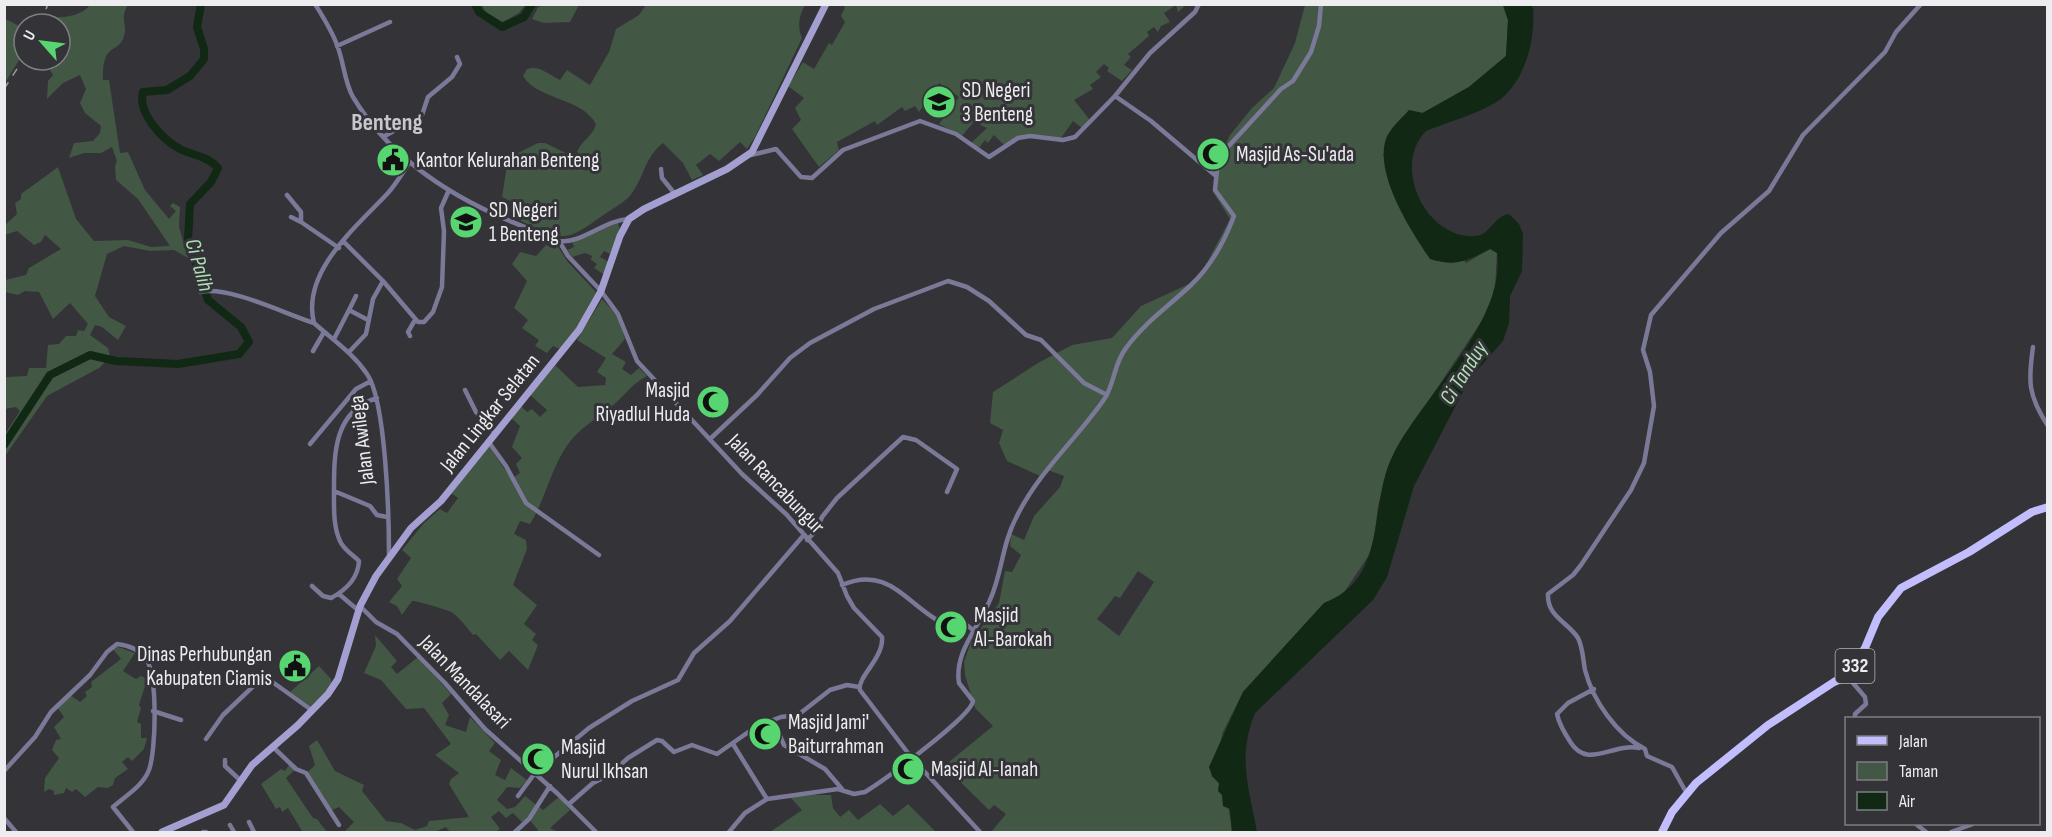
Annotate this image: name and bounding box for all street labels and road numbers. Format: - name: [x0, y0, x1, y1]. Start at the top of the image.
- street label: Jalan Lingkar Selatan: [434, 349, 545, 478]
- street label: Jalan Awilega: [344, 394, 380, 487]
- street label: Jalan Rancabungur: [721, 428, 830, 539]
- street label: Jalan Mandalasari: [413, 629, 516, 734]
- road number: 332: [1836, 649, 1874, 683]

